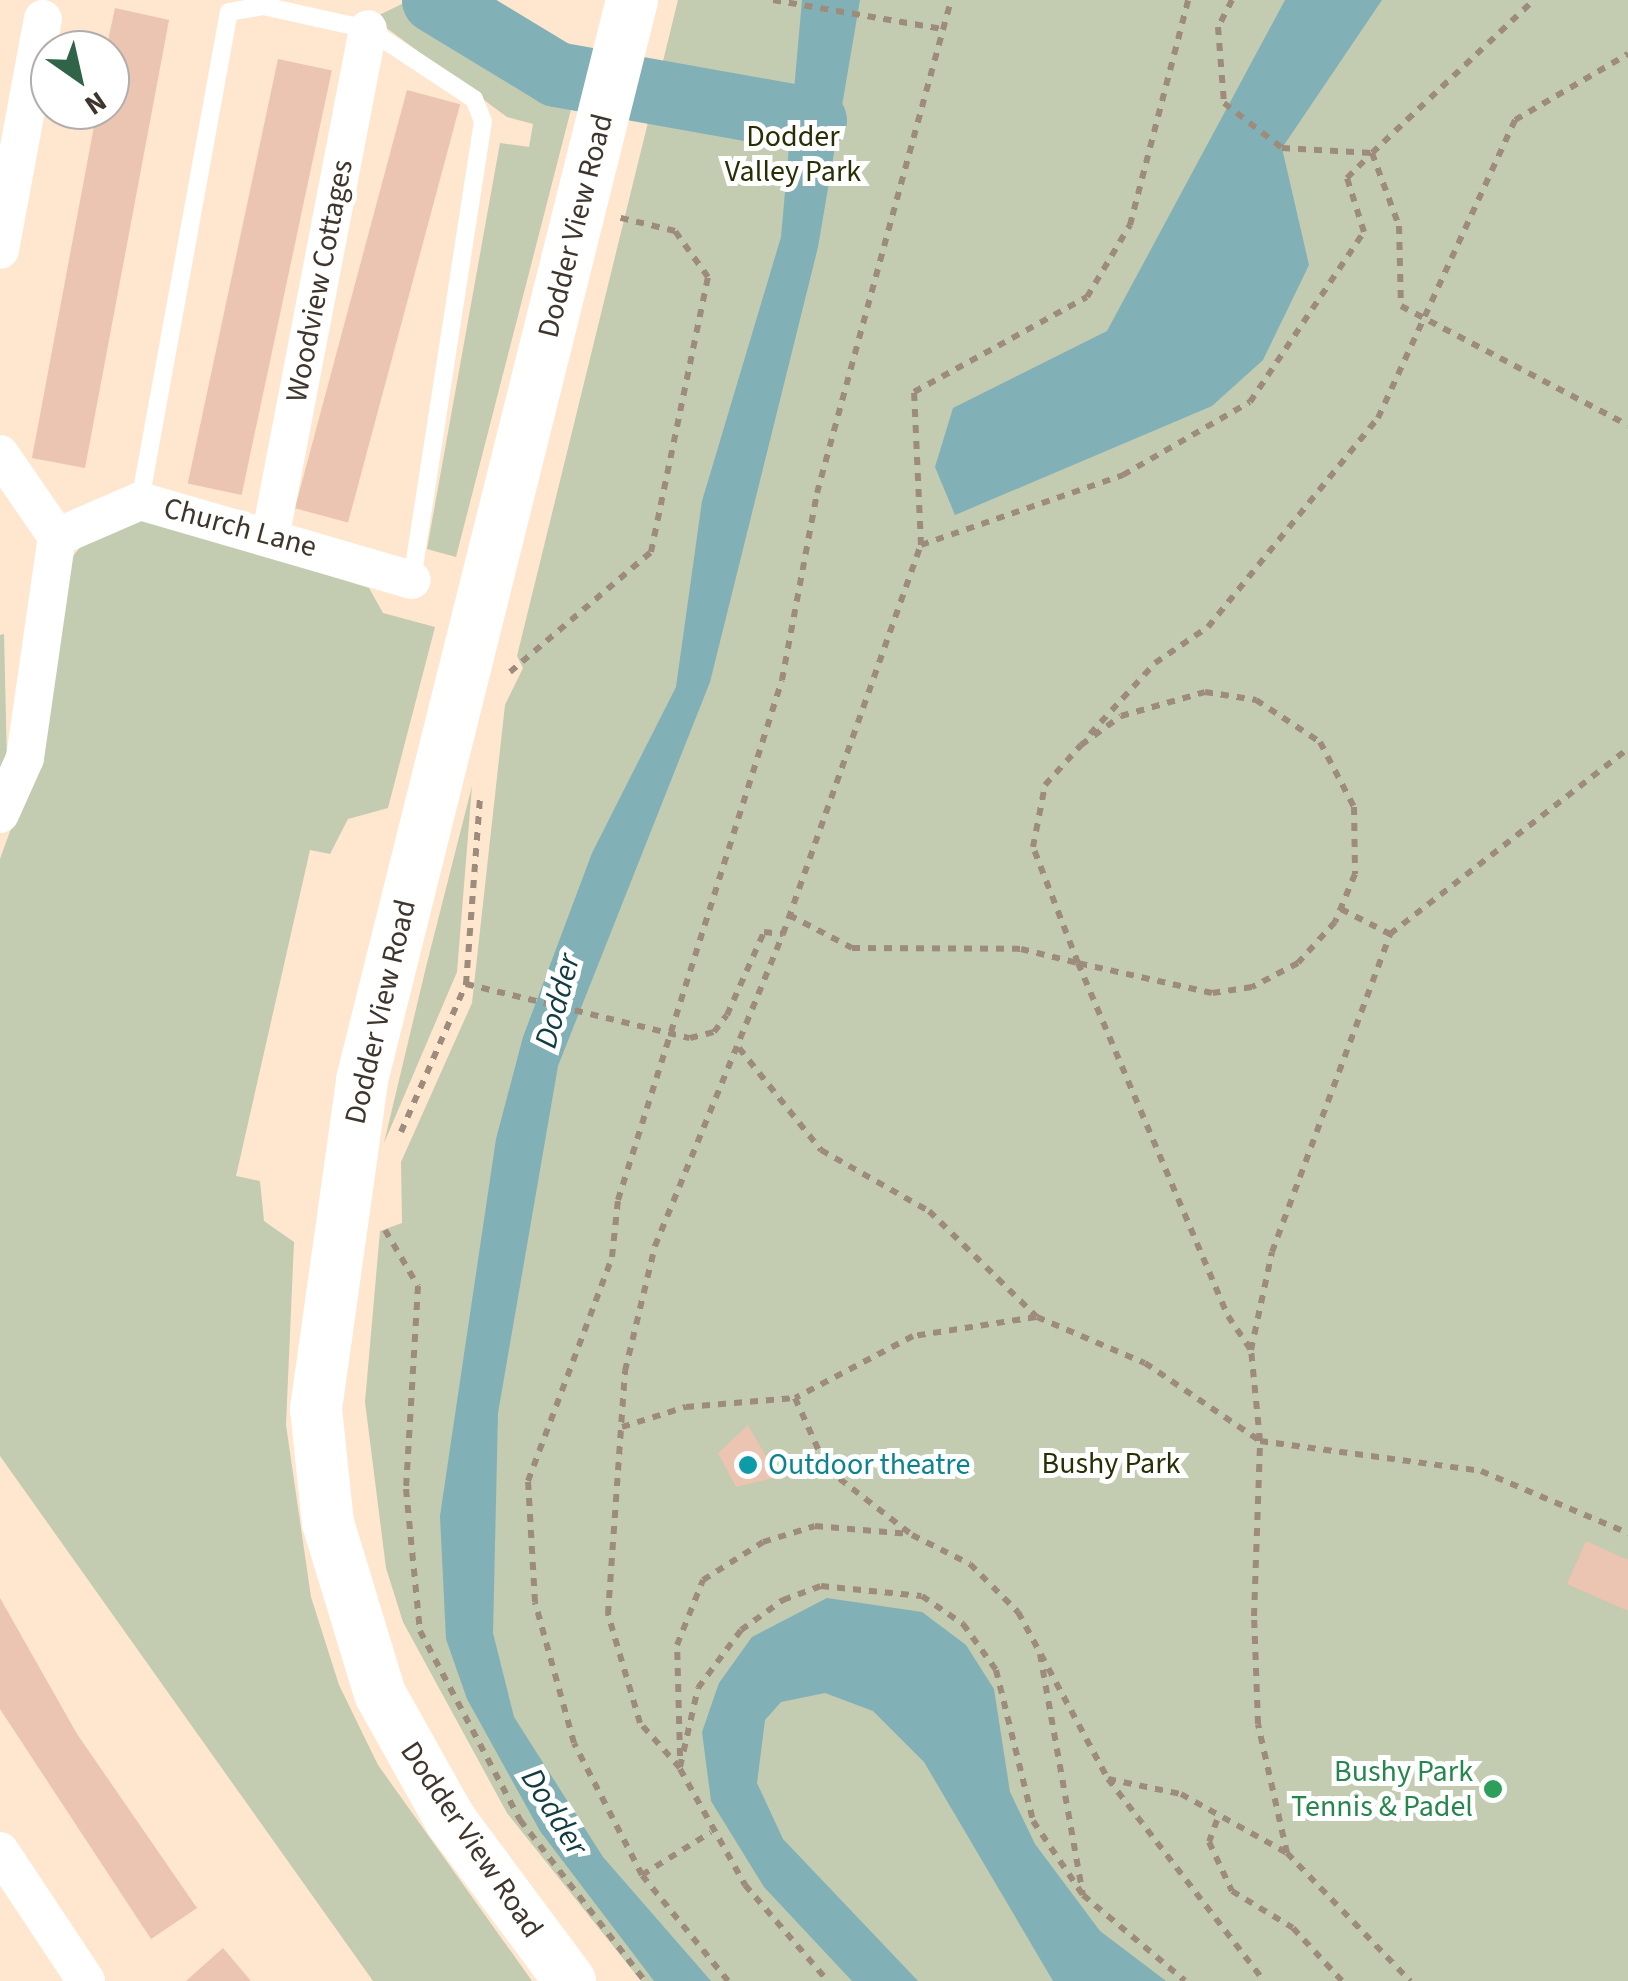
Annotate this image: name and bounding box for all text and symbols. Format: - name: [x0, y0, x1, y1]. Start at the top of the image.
- north arrow: [30, 30, 130, 130]
- text: N: [77, 81, 115, 125]
- street label: Dodder View Road: [531, 110, 621, 342]
- park label: Dodder Valley Park: [725, 119, 861, 190]
- street label: Woodview Cottages: [279, 157, 361, 405]
- street label: Church Lane: [160, 490, 320, 566]
- street label: Dodder View Road: [338, 896, 424, 1128]
- water label: Dodder: [527, 950, 589, 1052]
- park label: Bushy Park: [1042, 1446, 1180, 1482]
- place label: Outdoor theatre: [768, 1447, 970, 1483]
- marker: Outdoor theatre: [737, 1454, 759, 1476]
- street label: Dodder View Road: [392, 1735, 550, 1945]
- place label: Bushy Park Tennis & Padel: [1291, 1754, 1473, 1824]
- water label: Dodder: [512, 1761, 596, 1863]
- marker: Bushy Park Tennis & Padel: [1482, 1778, 1504, 1800]

